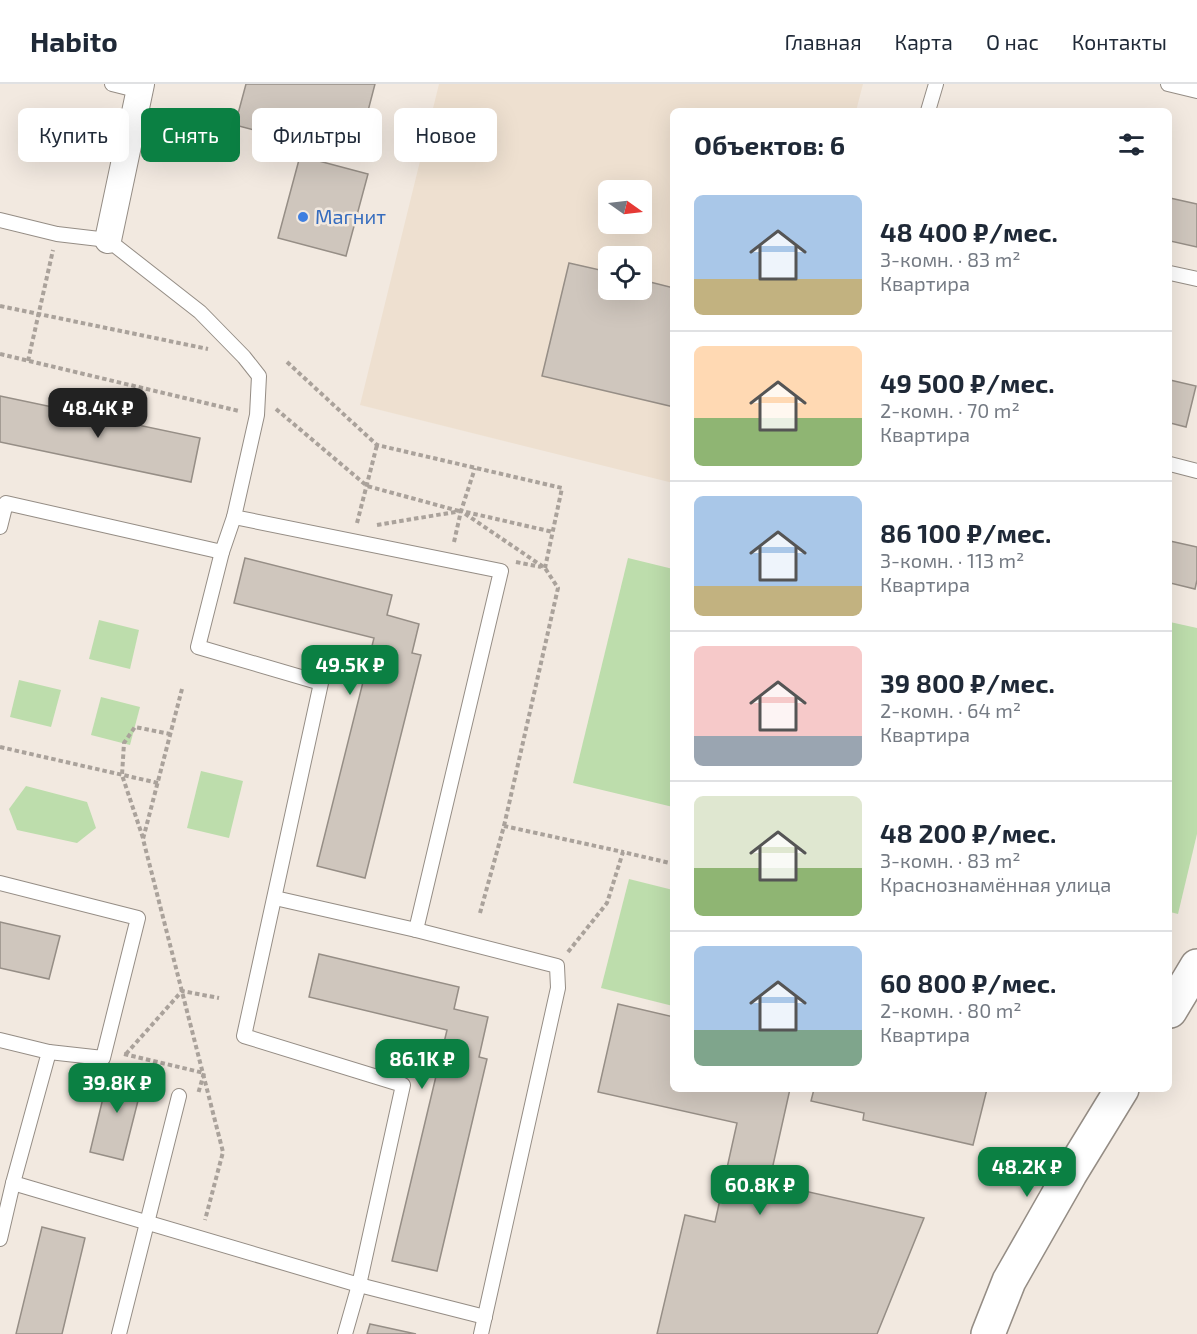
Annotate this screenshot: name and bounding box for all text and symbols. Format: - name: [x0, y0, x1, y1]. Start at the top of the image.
- text: Habito: [30, 24, 118, 58]
- text: Главная: [785, 29, 862, 54]
- text: Карта: [895, 29, 953, 54]
- text: О нас: [986, 29, 1039, 54]
- text: Контакты: [1072, 29, 1167, 54]
- chip: Купить: [18, 108, 129, 162]
- chip: Снять: [141, 108, 240, 162]
- chip: Фильтры: [252, 108, 382, 162]
- chip: Новое: [394, 108, 497, 162]
- icon: filters: [1115, 128, 1148, 161]
- text: Объектов: 6: [694, 129, 845, 160]
- north arrow: [598, 180, 652, 234]
- map controls: [598, 180, 652, 300]
- place label: Магнит: [315, 204, 386, 228]
- marker: Магнит: [296, 210, 310, 224]
- text: 48 400 ₽/мес.: [880, 216, 1058, 247]
- icon: home: [742, 219, 814, 291]
- button: locate: [598, 246, 652, 300]
- text: 3-комн. · 83 m²: [880, 247, 1021, 271]
- text: Квартира: [880, 271, 970, 295]
- text: 49 500 ₽/мес.: [880, 367, 1055, 398]
- icon: home: [742, 370, 814, 442]
- pin: 48.4K ₽: [43, 388, 153, 439]
- text: 48.4K ₽: [62, 395, 134, 419]
- text: 2-комн. · 70 m²: [880, 398, 1020, 422]
- text: Квартира: [880, 422, 970, 446]
- text: 86 100 ₽/мес.: [880, 517, 1051, 548]
- icon: home: [742, 520, 814, 592]
- text: 3-комн. · 113 m²: [880, 548, 1024, 572]
- text: Квартира: [880, 572, 970, 596]
- pin: 49.5K ₽: [295, 645, 405, 696]
- text: 49.5K ₽: [315, 652, 385, 676]
- text: 39 800 ₽/мес.: [880, 667, 1055, 698]
- icon: home: [742, 670, 814, 742]
- text: 2-комн. · 64 m²: [880, 698, 1021, 722]
- text: Квартира: [880, 722, 970, 746]
- text: 48 200 ₽/мес.: [880, 817, 1056, 848]
- icon: home: [742, 820, 814, 892]
- text: 3-комн. · 83 m²: [880, 848, 1021, 872]
- text: Краснознамённая улица: [880, 872, 1111, 896]
- text: 60 800 ₽/мес.: [880, 967, 1056, 998]
- icon: home: [742, 970, 814, 1042]
- text: 2-комн. · 80 m²: [880, 998, 1022, 1022]
- text: Квартира: [880, 1022, 970, 1046]
- pin: 86.1K ₽: [367, 1039, 477, 1090]
- text: 86.1K ₽: [389, 1046, 455, 1070]
- pin: 39.8K ₽: [62, 1063, 172, 1114]
- text: 39.8K ₽: [82, 1070, 152, 1094]
- pin: 48.2K ₽: [972, 1147, 1082, 1198]
- text: 48.2K ₽: [992, 1154, 1062, 1178]
- pin: 60.8K ₽: [705, 1165, 815, 1216]
- text: 60.8K ₽: [725, 1172, 795, 1196]

